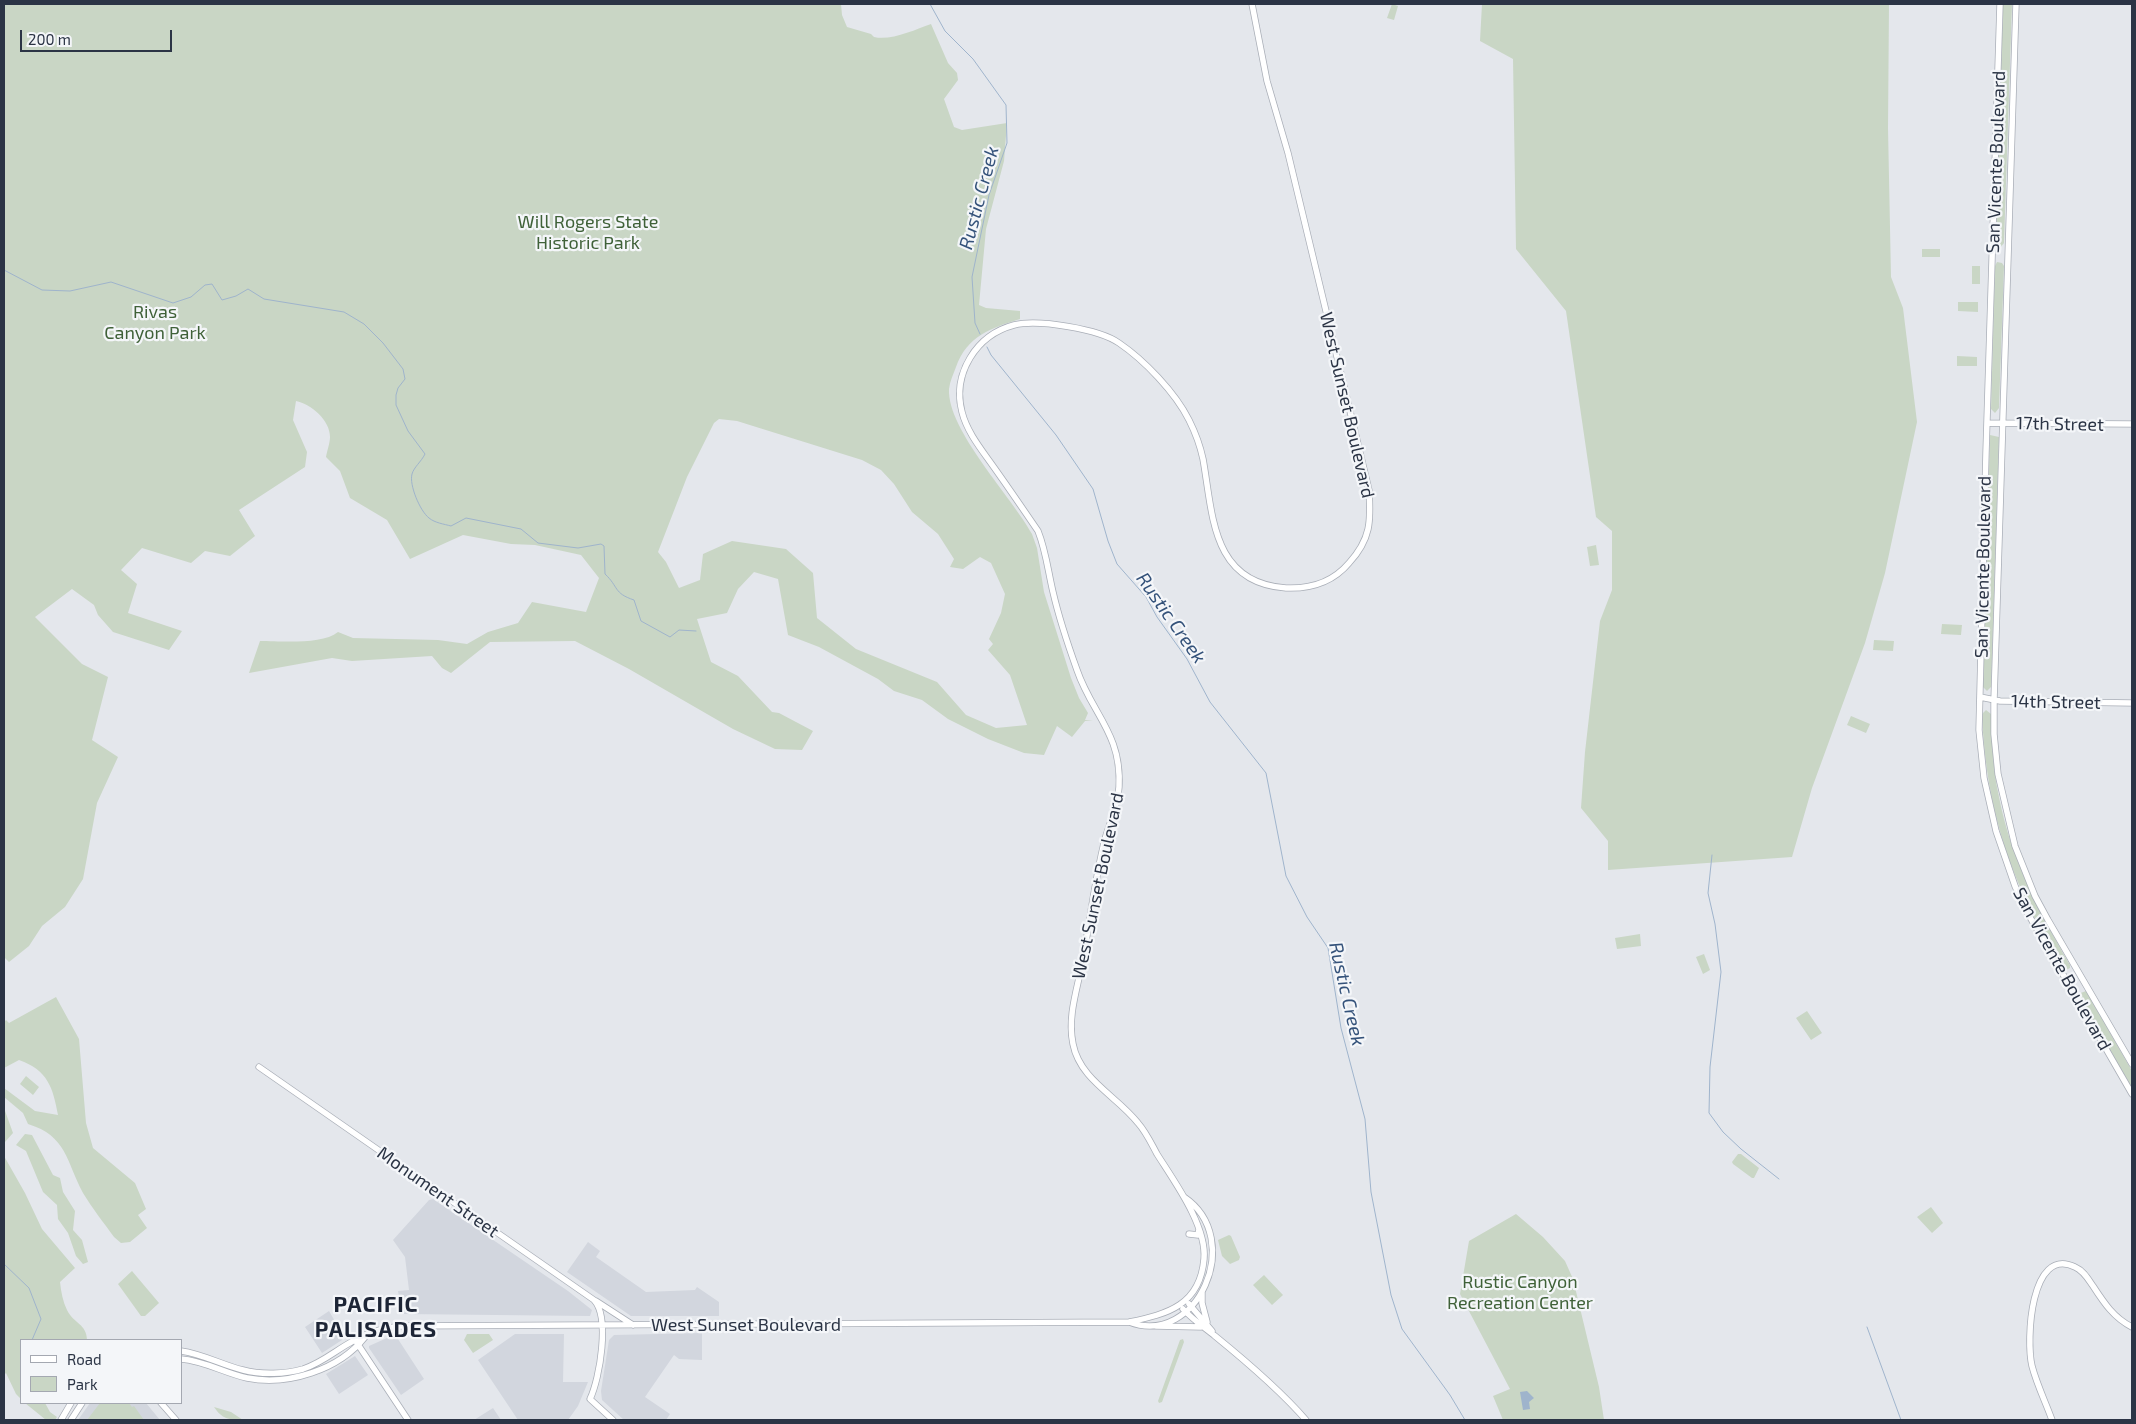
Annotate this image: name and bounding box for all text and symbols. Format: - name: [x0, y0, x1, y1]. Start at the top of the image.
- scale bar: [22, 20, 175, 52]
- text: 200 m: [28, 30, 71, 48]
- street label: San Vicente Boulevard: [1982, 70, 2010, 254]
- water label: Rustic Creek: [954, 144, 1004, 252]
- park label: Will Rogers State Historic Park: [518, 211, 658, 253]
- park label: Rivas Canyon Park: [104, 301, 206, 344]
- street label: West Sunset Boulevard: [1315, 310, 1379, 500]
- street label: 17th Street: [2016, 412, 2104, 436]
- street label: San Vicente Boulevard: [1971, 476, 1995, 658]
- water label: Rustic Creek: [1131, 568, 1211, 668]
- street label: 14th Street: [2011, 690, 2101, 714]
- street label: West Sunset Boulevard: [1068, 791, 1128, 981]
- street label: San Vicente Boulevard: [2008, 884, 2116, 1054]
- water label: Rustic Creek: [1324, 940, 1370, 1048]
- street label: Monument Street: [373, 1142, 503, 1242]
- park label: Rustic Canyon Recreation Center: [1447, 1271, 1593, 1314]
- district label: PACIFIC PALISADES: [314, 1292, 438, 1344]
- street label: West Sunset Boulevard: [651, 1314, 841, 1336]
- legend: [20, 1339, 182, 1404]
- text: Road: [67, 1350, 102, 1368]
- text: Park: [67, 1375, 98, 1393]

